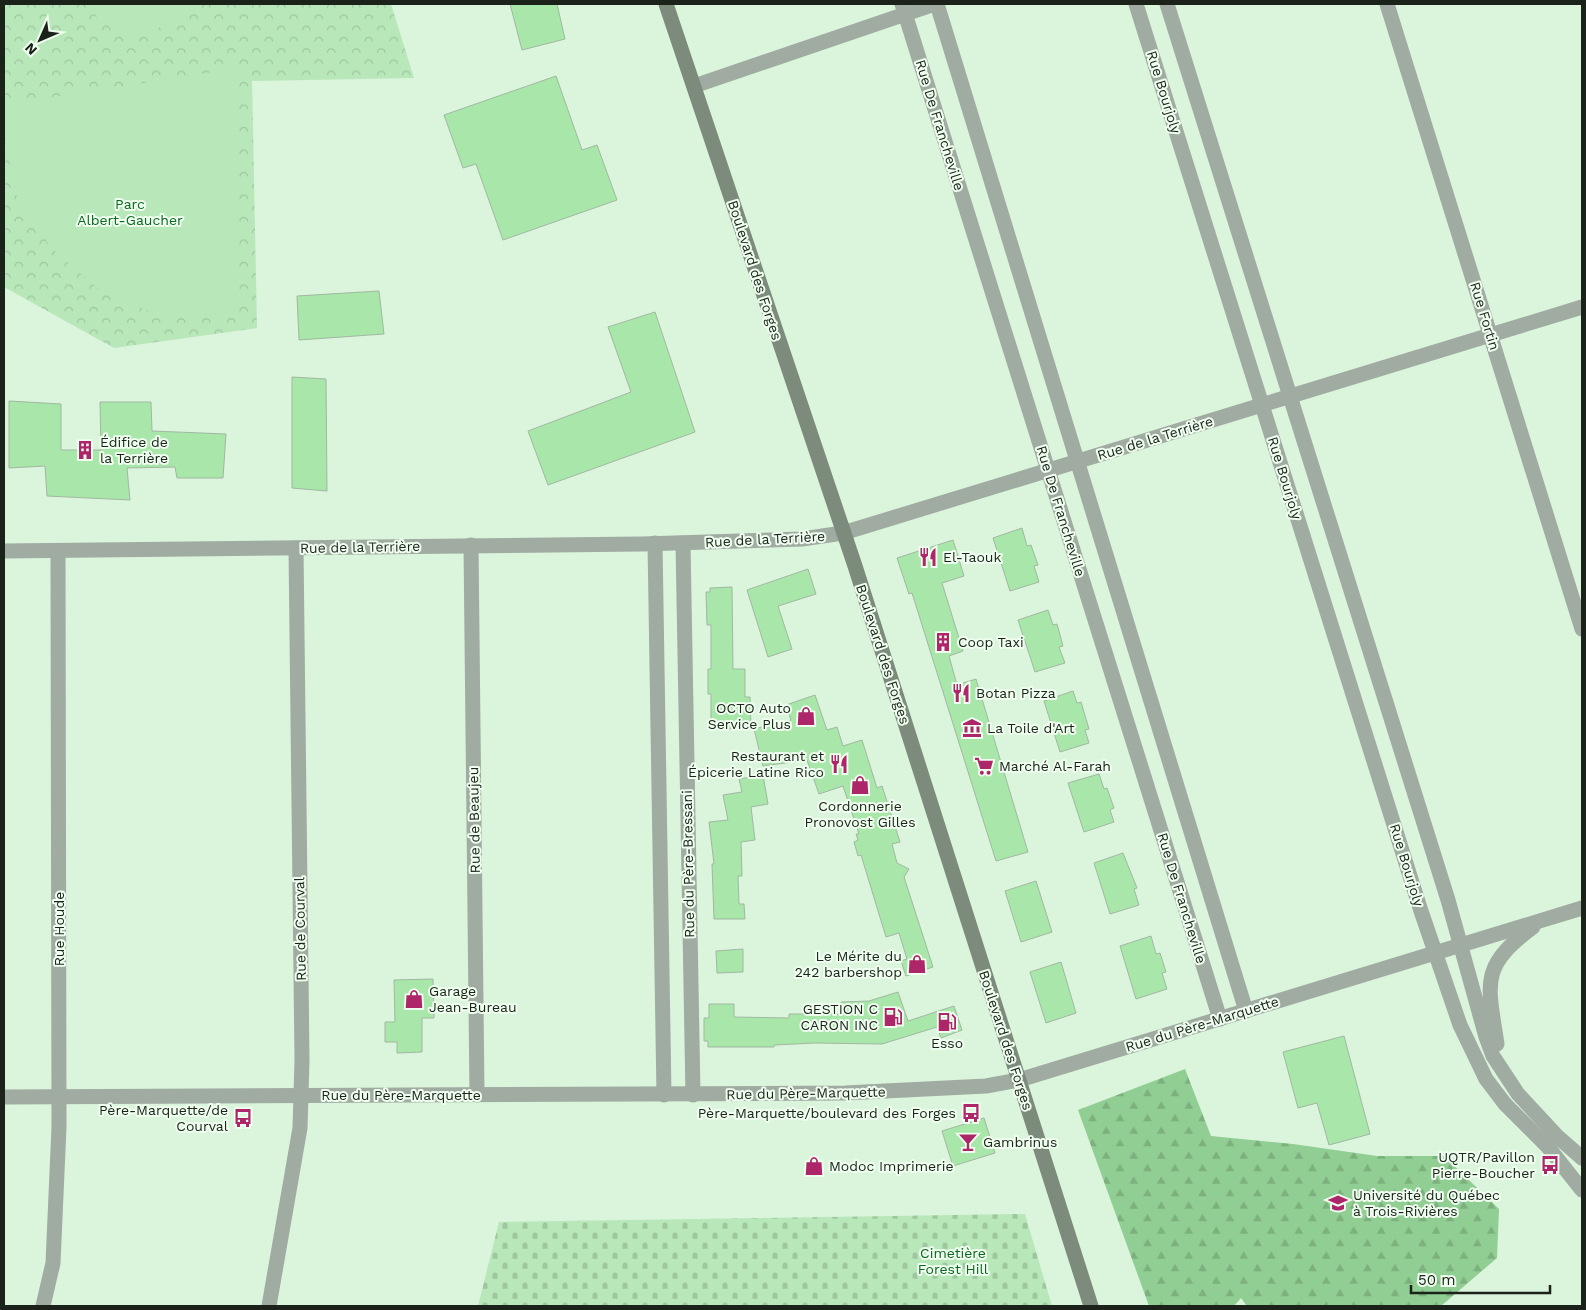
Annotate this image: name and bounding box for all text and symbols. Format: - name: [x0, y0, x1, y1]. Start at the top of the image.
- north arrow: [15, 15, 65, 65]
- text: N: [21, 40, 40, 59]
- street label: Rue Bourjoly: [1144, 49, 1184, 136]
- street label: Rue De Francheville: [913, 58, 967, 192]
- park label: Parc Albert-Gaucher: [77, 196, 183, 228]
- street label: Boulevard des Forges: [725, 198, 785, 342]
- street label: Rue Fortin: [1467, 280, 1503, 352]
- street label: Rue de la Terrière: [1095, 413, 1215, 463]
- place label: Édifice de la Terrière: [100, 434, 168, 466]
- street label: Rue Bourjoly: [1265, 435, 1305, 522]
- building icon: Édifice de la Terrière: [74, 439, 96, 461]
- street label: Rue De Francheville: [1034, 444, 1088, 578]
- street label: Rue de la Terrière: [704, 528, 826, 550]
- street label: Rue de la Terrière: [300, 538, 420, 556]
- restaurant icon: El-Taouk: [917, 546, 939, 568]
- place label: El-Taouk: [943, 549, 1001, 565]
- street label: Boulevard des Forges: [853, 582, 913, 726]
- building icon: Coop Taxi: [932, 631, 954, 653]
- place label: Coop Taxi: [958, 634, 1024, 650]
- restaurant icon: Botan Pizza: [950, 682, 972, 704]
- place label: Botan Pizza: [976, 685, 1056, 701]
- place label: OCTO Auto Service Plus: [708, 700, 791, 732]
- shop icon: OCTO Auto Service Plus: [795, 705, 817, 727]
- museum icon: La Toile d'Art: [961, 717, 983, 739]
- place label: La Toile d'Art: [987, 720, 1075, 736]
- place label: Restaurant et Épicerie Latine Rico: [688, 748, 824, 780]
- restaurant icon: Restaurant et Épicerie Latine Rico: [828, 753, 850, 775]
- supermarket icon: Marché Al-Farah: [973, 755, 995, 777]
- place label: Marché Al-Farah: [999, 758, 1111, 774]
- street label: Rue de Beaujeu: [465, 767, 483, 873]
- shop icon: Cordonnerie Pronovost Gilles: [849, 774, 871, 796]
- street label: Rue du Père-Bressani: [679, 790, 697, 938]
- place label: Cordonnerie Pronovost Gilles: [804, 798, 916, 830]
- street label: Rue Bourjoly: [1387, 822, 1427, 909]
- street label: Rue De Francheville: [1155, 831, 1209, 965]
- street label: Rue de Courval: [291, 876, 309, 981]
- street label: Rue Houde: [51, 892, 67, 966]
- place label: Le Mérite du 242 barbershop: [795, 948, 902, 980]
- shop icon: Le Mérite du 242 barbershop: [906, 953, 928, 975]
- street label: Boulevard des Forges: [976, 968, 1036, 1112]
- place label: Garage Jean-Bureau: [429, 983, 517, 1015]
- shop icon: Garage Jean-Bureau: [403, 988, 425, 1010]
- street label: Rue du Père-Marquette: [1123, 993, 1281, 1055]
- place label: GESTION C CARON INC: [800, 1001, 878, 1033]
- fuel station icon: GESTION C CARON INC: [882, 1006, 904, 1028]
- fuel station icon: Esso: [936, 1011, 958, 1033]
- place label: Esso: [931, 1035, 963, 1051]
- street label: Rue du Père-Marquette: [726, 1084, 886, 1102]
- street label: Rue du Père-Marquette: [321, 1087, 481, 1103]
- place label: Père-Marquette/de Courval: [99, 1102, 229, 1134]
- bus stop icon: Père-Marquette/boulevard des Forges: [960, 1102, 982, 1124]
- place label: Père-Marquette/boulevard des Forges: [698, 1105, 956, 1121]
- bus stop icon: Père-Marquette/de Courval: [232, 1107, 254, 1129]
- bar icon: Gambrinus: [957, 1131, 979, 1153]
- place label: Gambrinus: [983, 1134, 1057, 1150]
- place label: UQTR/Pavillon Pierre-Boucher: [1432, 1149, 1535, 1181]
- bus stop icon: UQTR/Pavillon Pierre-Boucher: [1539, 1154, 1561, 1176]
- shop icon: Modoc Imprimerie: [803, 1155, 825, 1177]
- place label: Modoc Imprimerie: [829, 1158, 954, 1174]
- place label: Université du Québec à Trois-Rivières: [1353, 1187, 1500, 1219]
- school or university icon: Université du Québec à Trois-Rivières: [1327, 1192, 1349, 1214]
- park label: Cimetière Forest Hill: [918, 1245, 989, 1277]
- scale bar: [1411, 1262, 1550, 1294]
- text: 50 m: [1418, 1271, 1455, 1289]

